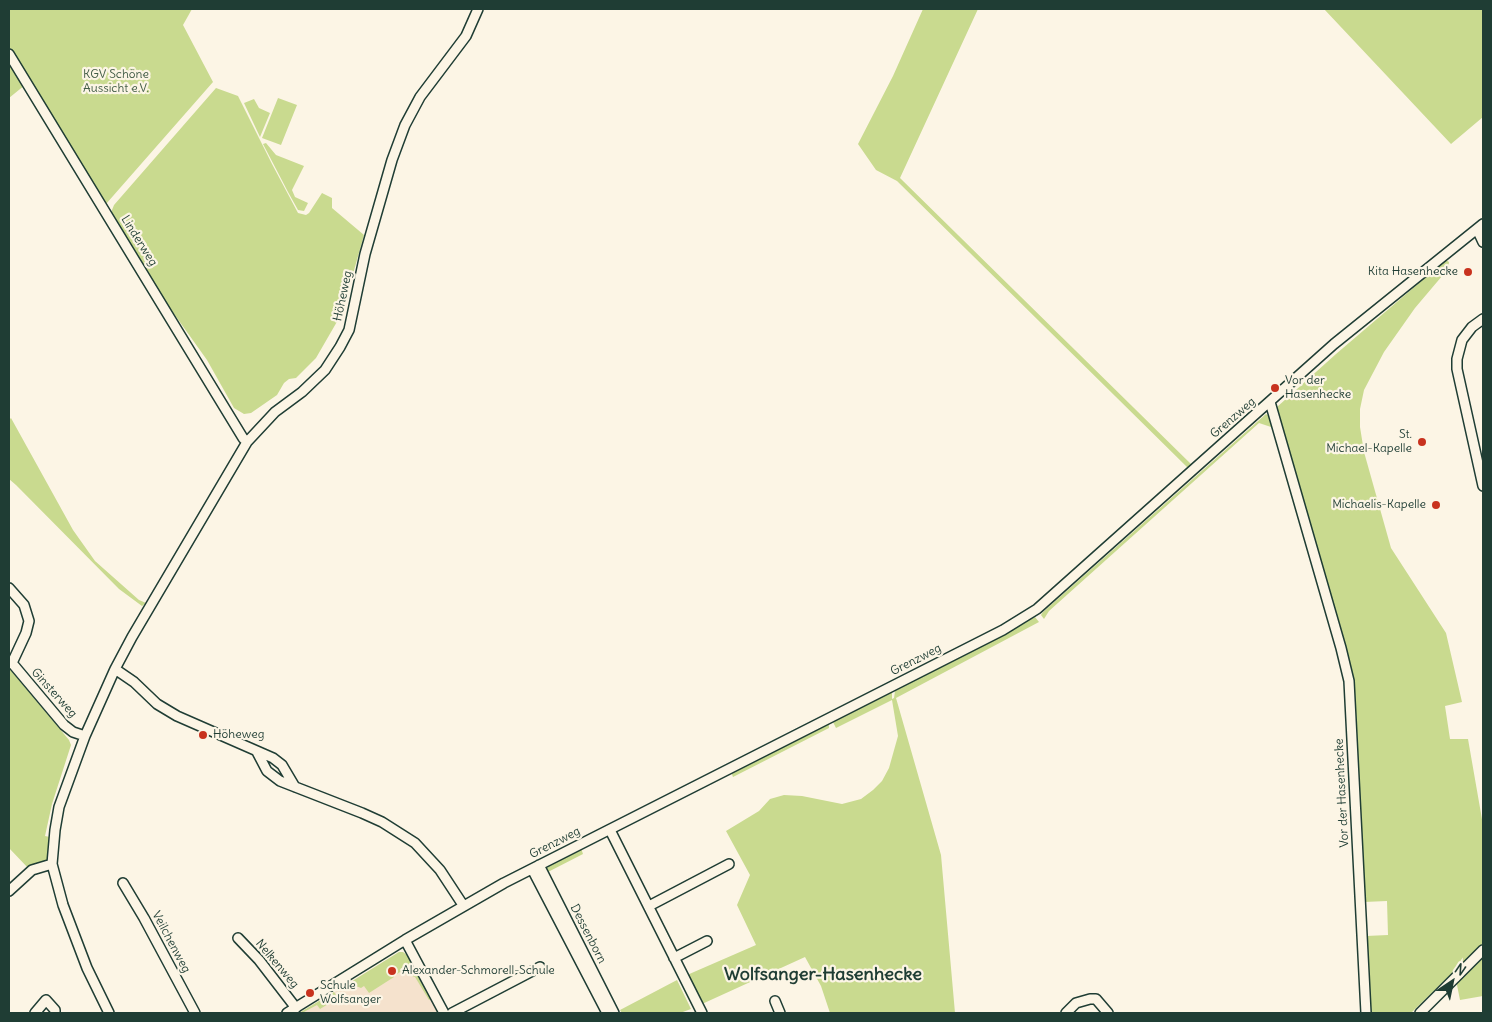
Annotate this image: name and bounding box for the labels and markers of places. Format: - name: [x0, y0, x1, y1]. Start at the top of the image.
- place label: Kita Hasenhecke: [1368, 265, 1458, 279]
- marker: Kita Hasenhecke: [1462, 266, 1474, 278]
- place label: Vor der Hasenhecke: [1285, 374, 1351, 402]
- marker: Vor der Hasenhecke: [1269, 382, 1281, 394]
- place label: St. Michael-Kapelle: [1326, 428, 1412, 456]
- marker: St. Michael-Kapelle: [1416, 436, 1428, 448]
- place label: Michaelis-Kapelle: [1332, 498, 1426, 512]
- marker: Michaelis-Kapelle: [1430, 499, 1442, 511]
- place label: Höheweg: [213, 728, 264, 742]
- marker: Höheweg: [197, 729, 209, 741]
- place label: Alexander-Schmorell-Schule: [402, 964, 555, 978]
- marker: Alexander-Schmorell-Schule: [386, 965, 398, 977]
- place label: Schule Wolfsanger: [320, 979, 381, 1007]
- marker: Schule Wolfsanger: [304, 987, 316, 999]

